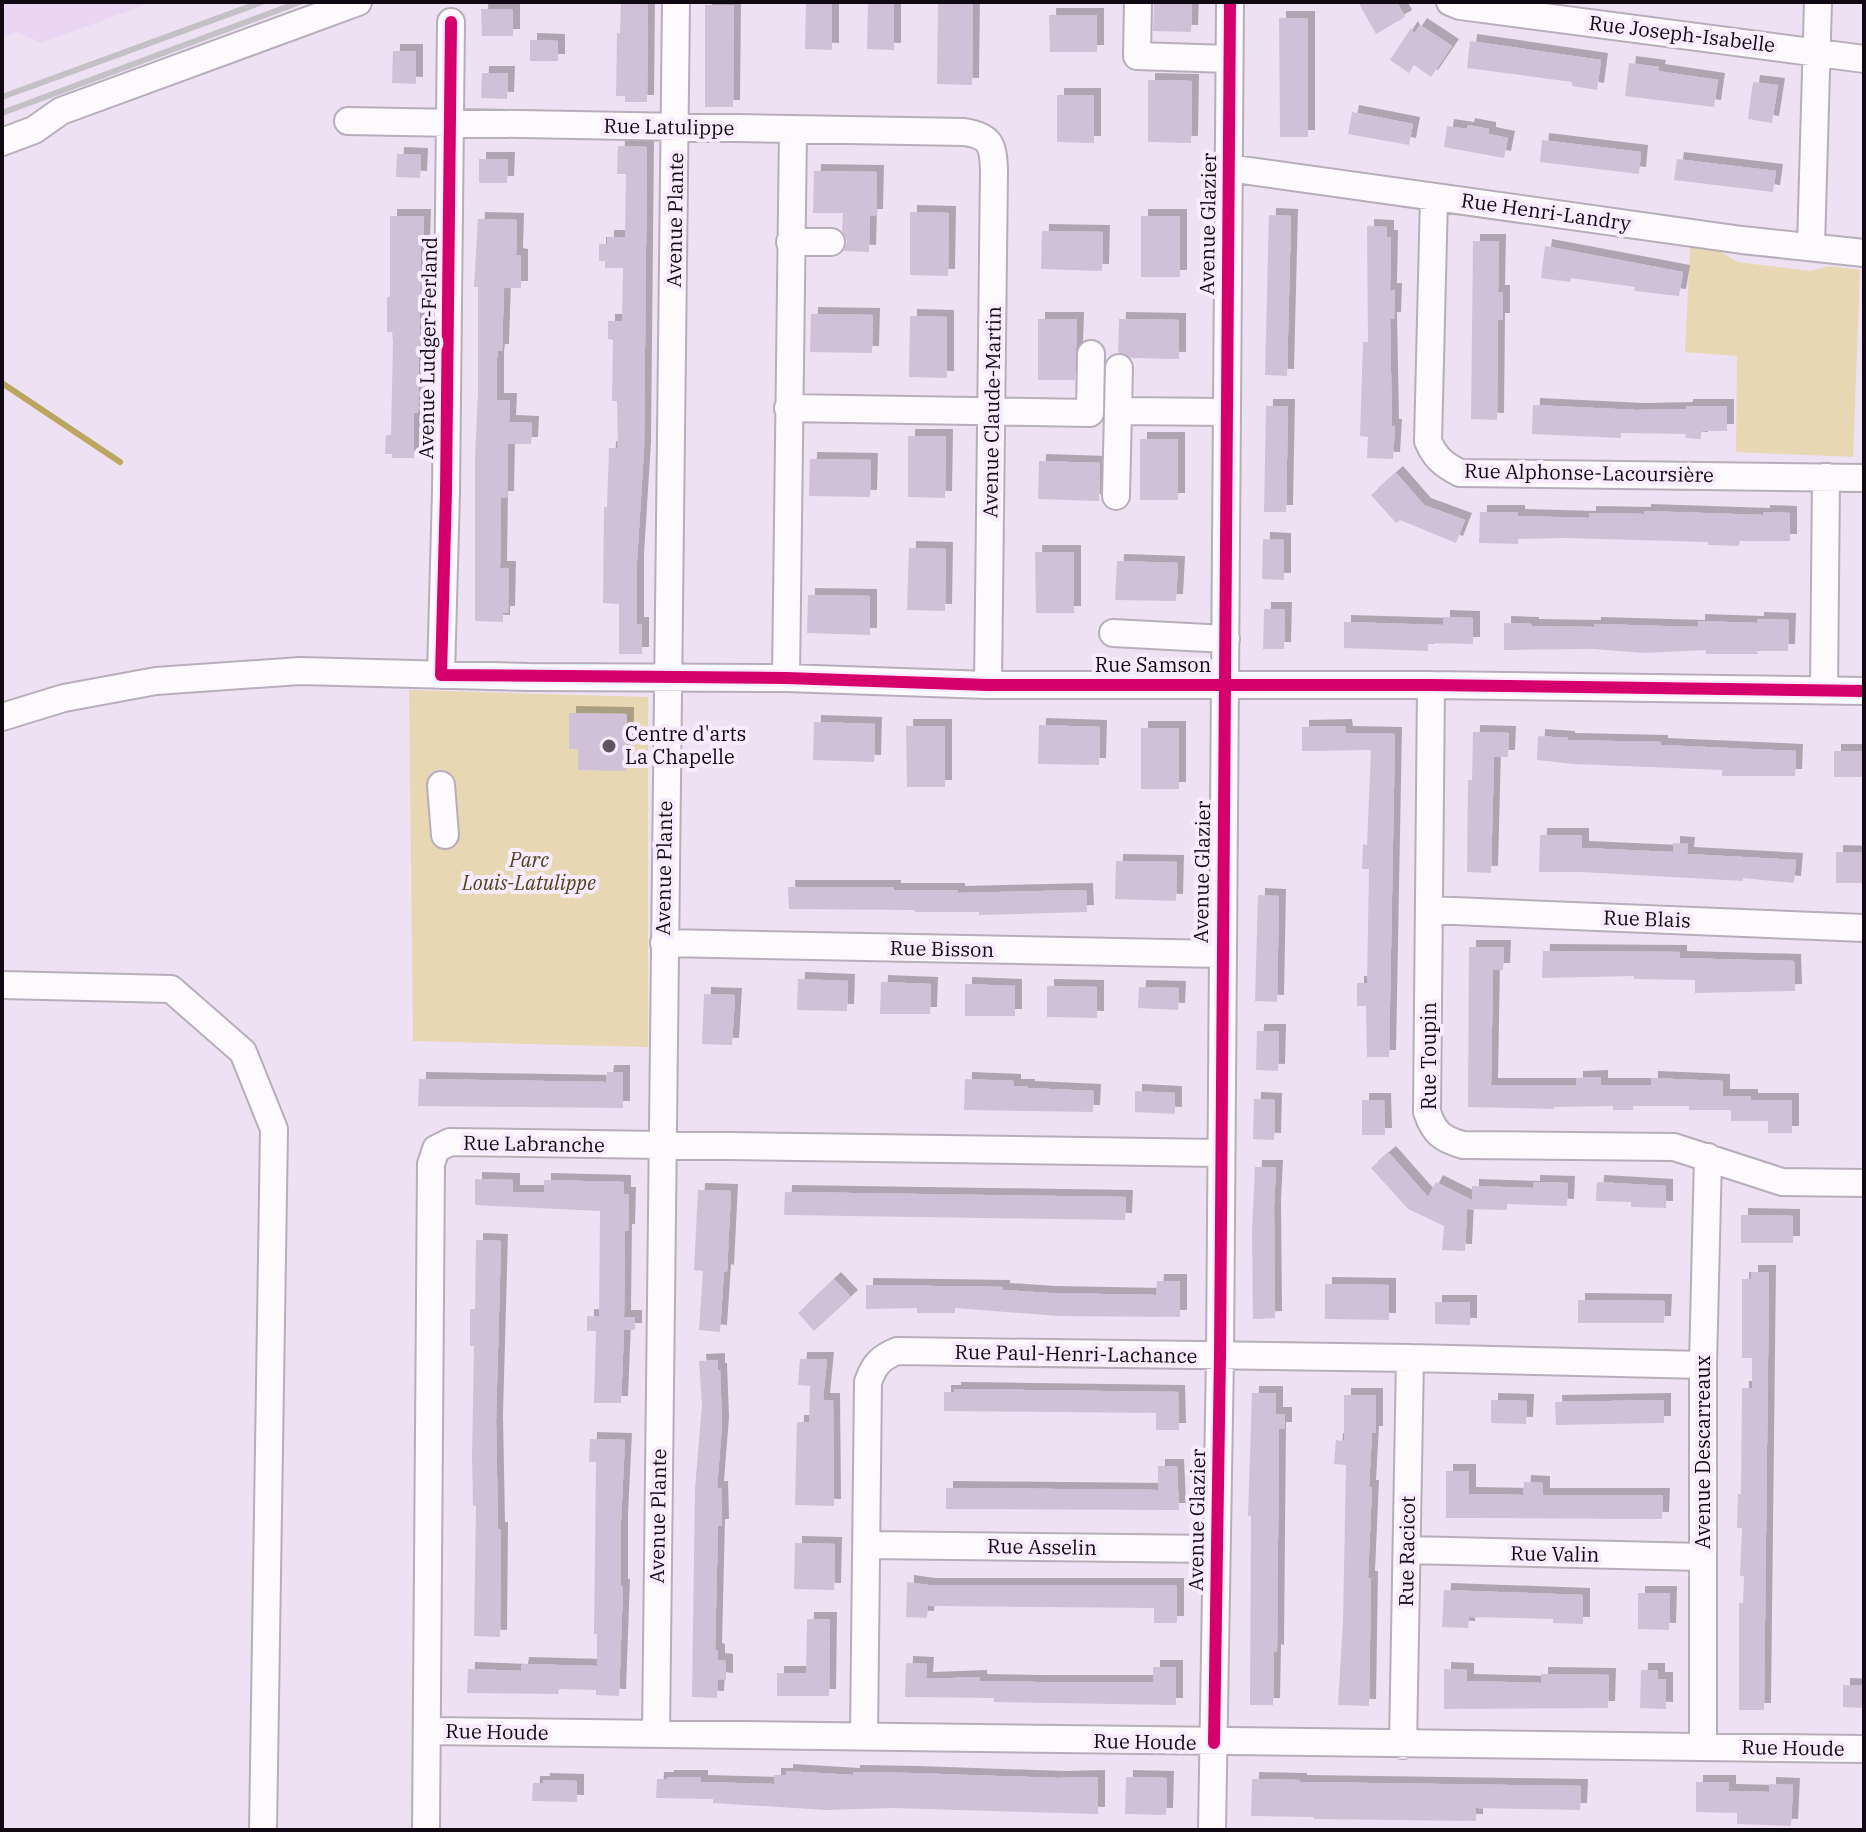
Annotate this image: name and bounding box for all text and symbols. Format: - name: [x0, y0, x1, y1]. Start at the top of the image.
- street label: Rue Joseph-Isabelle: [1587, 9, 1777, 58]
- street label: Rue Latulippe: [603, 112, 735, 141]
- street label: Avenue Plante: [660, 152, 689, 288]
- street label: Avenue Glazier: [1193, 152, 1222, 295]
- street label: Rue Henri-Landry: [1459, 186, 1633, 237]
- street label: Avenue Ludger-Ferland: [412, 237, 443, 459]
- street label: Avenue Claude-Martin: [976, 306, 1007, 518]
- street label: Rue Alphonse-Lacoursière: [1464, 457, 1714, 488]
- street label: Rue Samson: [1095, 651, 1212, 678]
- place label: Centre d'arts La Chapelle: [625, 720, 746, 770]
- marker: Centre d'arts La Chapelle: [600, 737, 618, 755]
- street label: Avenue Plante: [649, 800, 678, 936]
- street label: Avenue Glazier: [1187, 800, 1216, 943]
- park label: Parc Louis-Latulippe: [461, 846, 596, 896]
- street label: Rue Blais: [1603, 903, 1691, 934]
- street label: Rue Bisson: [890, 934, 995, 963]
- street label: Rue Toupin: [1415, 1002, 1442, 1110]
- street label: Rue Labranche: [463, 1129, 605, 1158]
- street label: Rue Paul-Henri-Lachance: [954, 1338, 1198, 1369]
- street label: Avenue Descarreaux: [1689, 1355, 1716, 1549]
- street label: Avenue Plante: [643, 1448, 672, 1584]
- street label: Avenue Glazier: [1182, 1448, 1211, 1591]
- street label: Rue Racicot: [1392, 1495, 1421, 1606]
- street label: Rue Asselin: [987, 1532, 1097, 1561]
- street label: Rue Valin: [1510, 1539, 1600, 1568]
- street label: Rue Houde: [445, 1717, 549, 1746]
- street label: Rue Houde: [1093, 1727, 1197, 1756]
- street label: Rue Houde: [1741, 1733, 1845, 1762]

